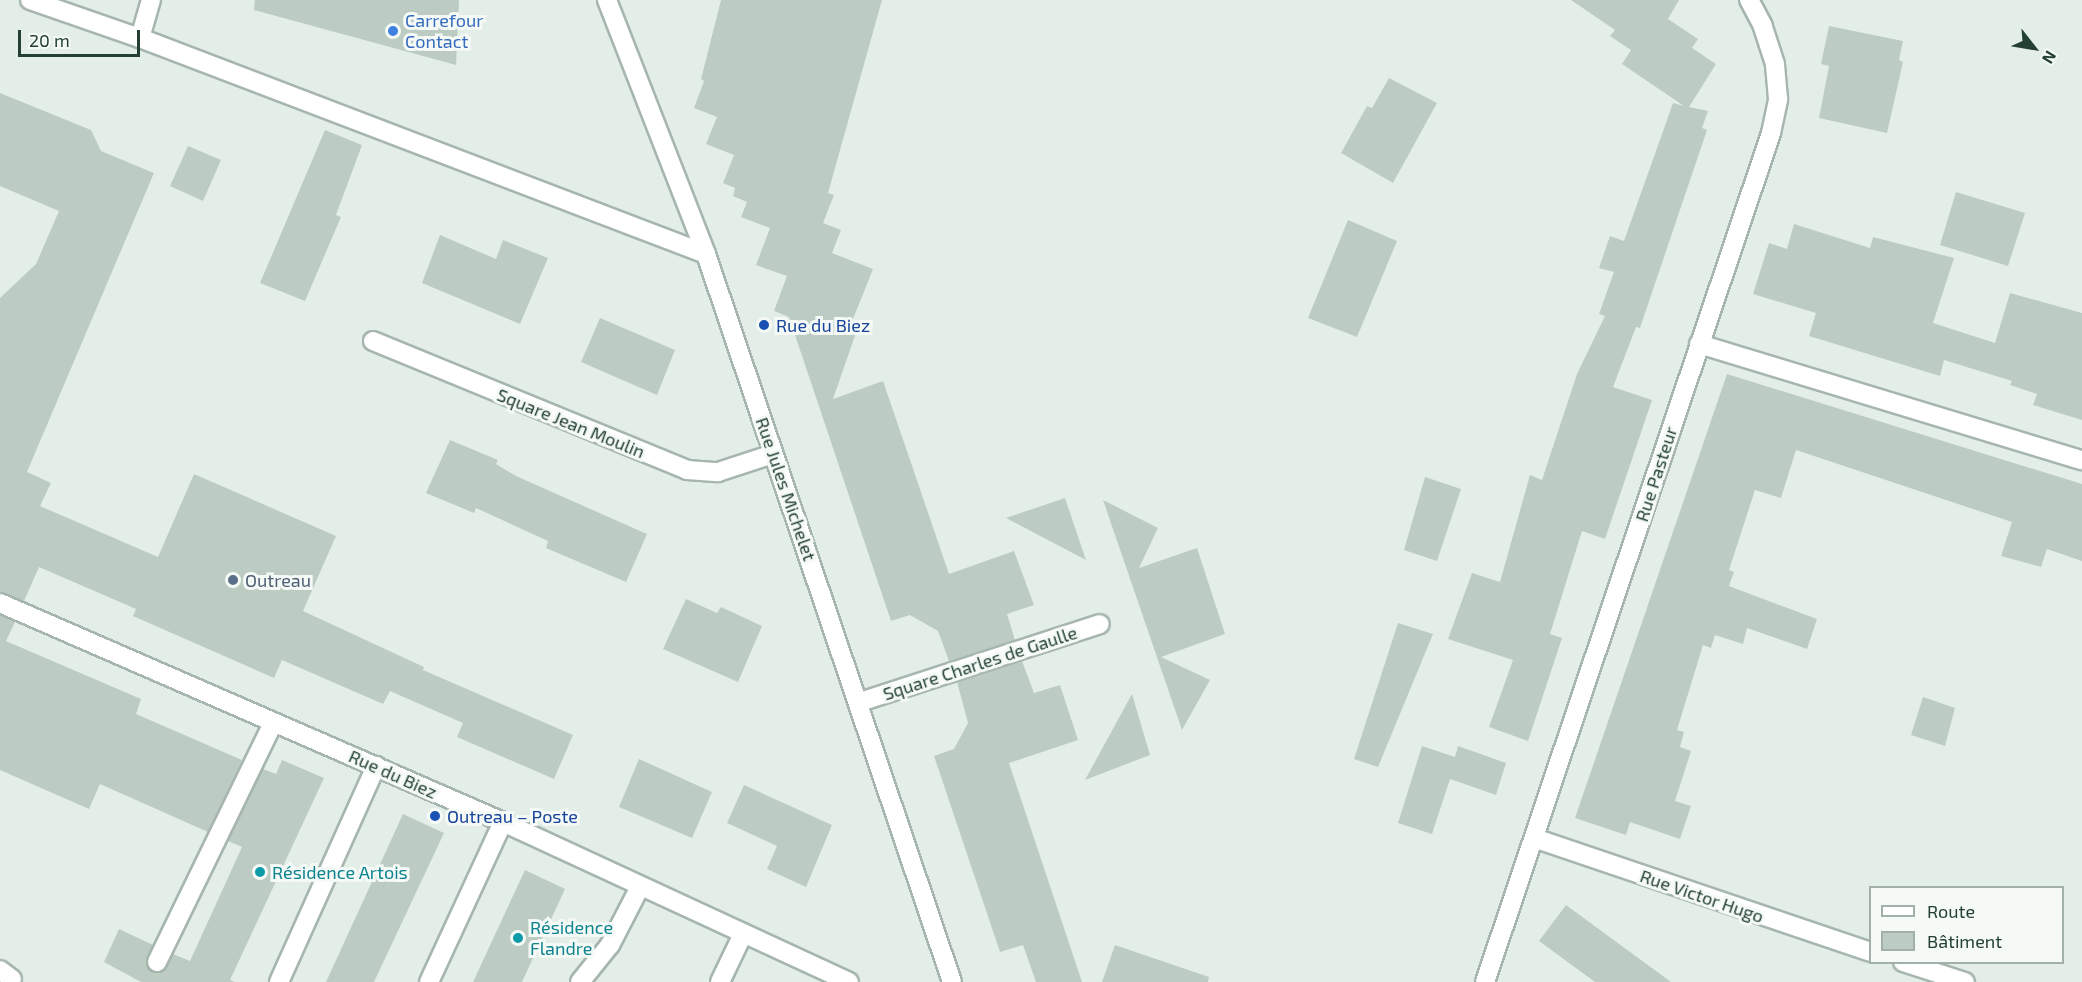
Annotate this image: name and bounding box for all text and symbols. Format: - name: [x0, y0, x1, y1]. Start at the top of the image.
- place label: Carrefour Contact: [405, 10, 483, 52]
- scale bar: [21, 18, 142, 56]
- north arrow: [2004, 18, 2064, 78]
- marker: Carrefour Contact: [386, 24, 400, 38]
- text: 20 m: [29, 29, 70, 51]
- text: N: [2039, 48, 2061, 67]
- place label: Rue du Biez: [776, 314, 870, 336]
- marker: Rue du Biez: [757, 318, 771, 332]
- street label: Square Jean Moulin: [494, 383, 648, 463]
- street label: Rue Jules Michelet: [751, 414, 821, 564]
- street label: Rue Pasteur: [1630, 424, 1682, 524]
- place label: Outreau: [245, 569, 311, 591]
- marker: Outreau: [226, 573, 240, 587]
- street label: Square Charles de Gaulle: [880, 621, 1080, 705]
- street label: Rue du Biez: [346, 745, 440, 803]
- place label: Outreau – Poste: [447, 805, 578, 827]
- marker: Outreau – Poste: [428, 809, 442, 823]
- place label: Résidence Artois: [272, 861, 408, 883]
- marker: Résidence Artois: [253, 865, 267, 879]
- street label: Rue Victor Hugo: [1637, 865, 1767, 927]
- legend: [1869, 886, 2064, 964]
- text: Route: [1927, 900, 1975, 922]
- place label: Résidence Flandre: [530, 917, 613, 960]
- text: Bâtiment: [1927, 930, 2002, 952]
- marker: Résidence Flandre: [511, 931, 525, 945]

